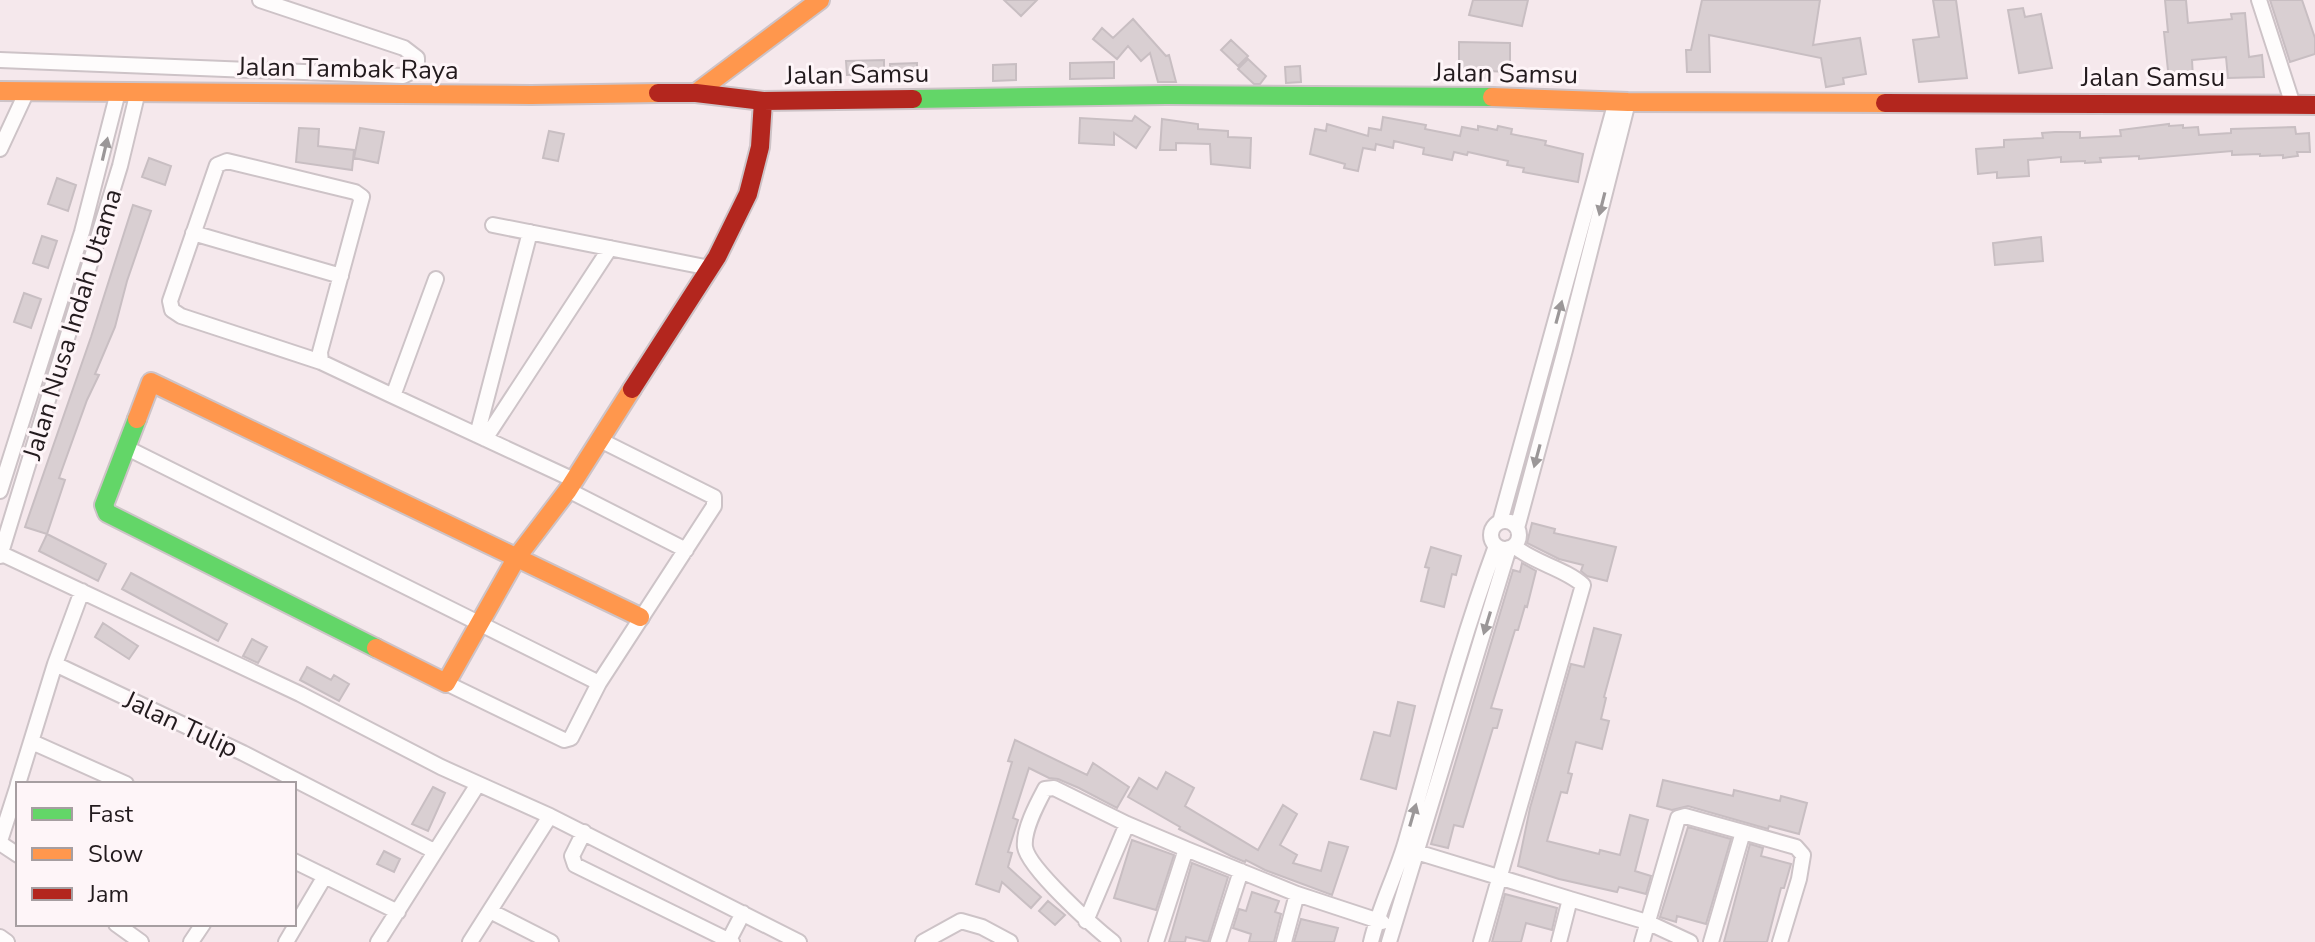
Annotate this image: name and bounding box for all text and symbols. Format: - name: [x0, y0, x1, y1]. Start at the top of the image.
- street label: Jalan Tambak Raya: [236, 49, 459, 88]
- street label: Jalan Samsu: [1433, 55, 1578, 92]
- street label: Jalan Samsu: [784, 56, 929, 93]
- street label: Jalan Samsu: [2080, 60, 2225, 95]
- one-way arrow: [99, 136, 112, 161]
- street label: Jalan Nusa Indah Utama: [14, 184, 130, 465]
- one-way arrow: [1596, 192, 1608, 217]
- one-way arrow: [1553, 299, 1565, 324]
- one-way arrow: [1530, 443, 1542, 468]
- one-way arrow: [1480, 611, 1493, 635]
- street label: Jalan Tulip: [117, 682, 244, 766]
- legend: [16, 782, 296, 926]
- text: Fast: [88, 798, 134, 830]
- one-way arrow: [1407, 802, 1420, 826]
- text: Slow: [88, 838, 143, 870]
- text: Jam: [87, 878, 129, 910]

